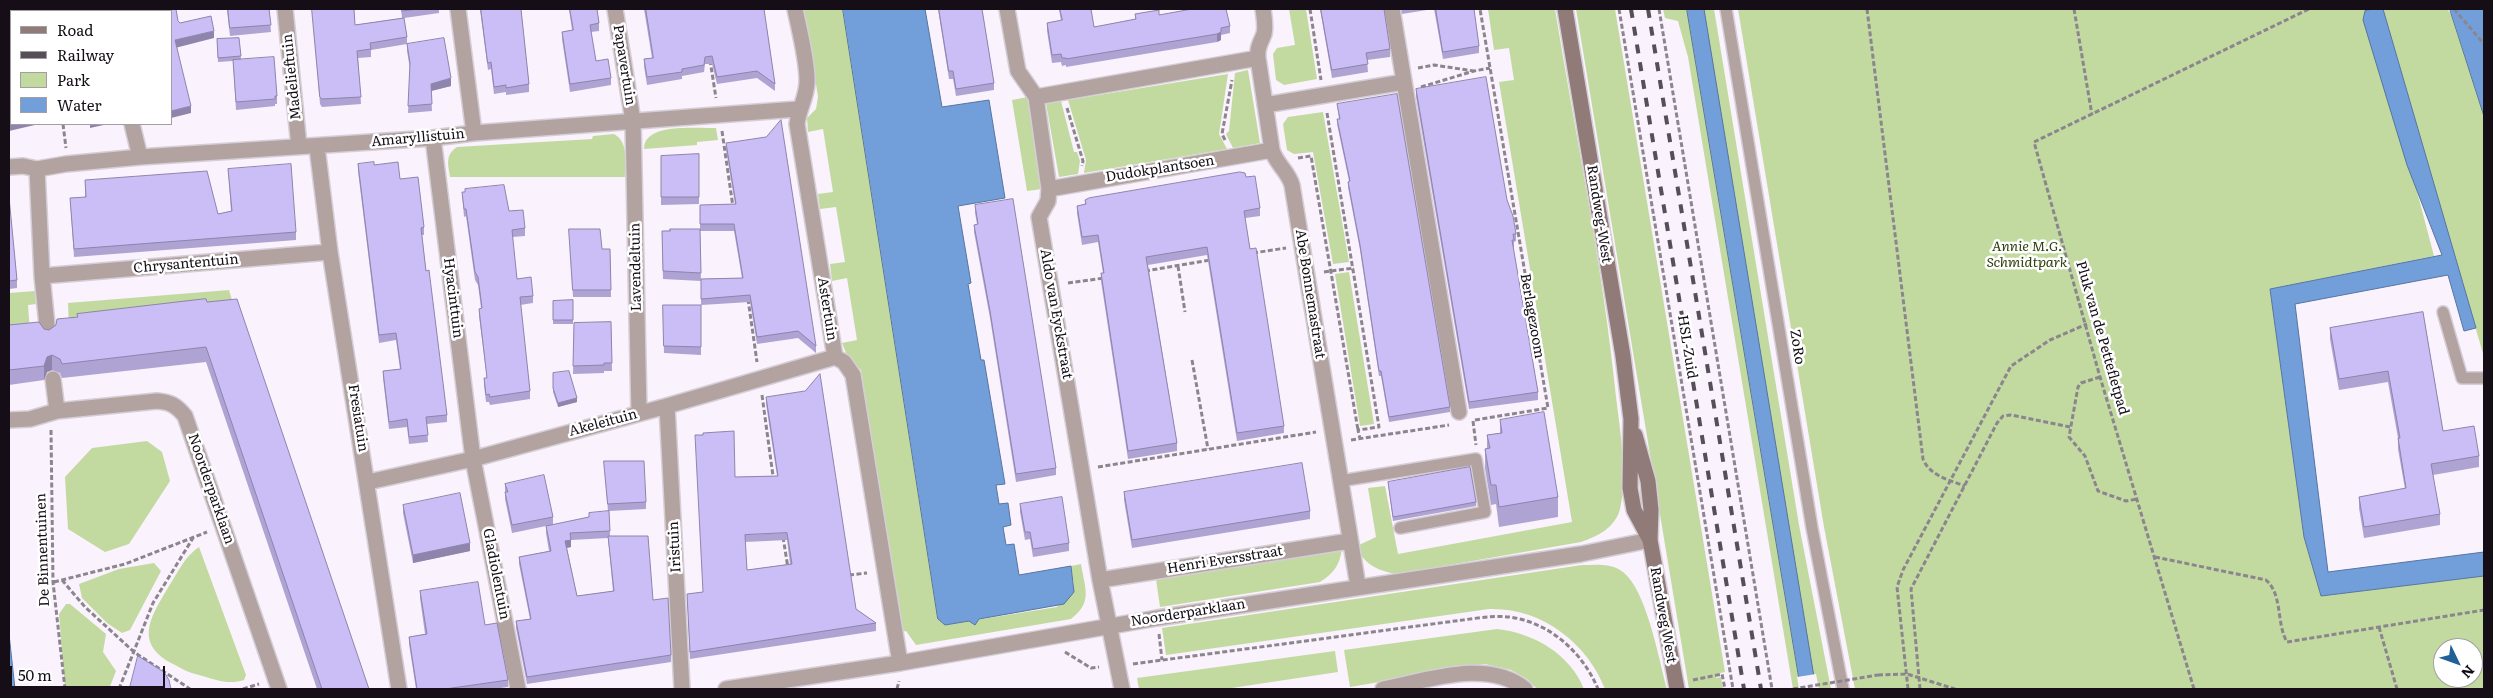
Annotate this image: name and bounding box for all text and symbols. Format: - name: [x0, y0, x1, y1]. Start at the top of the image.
- legend: [10, 10, 172, 125]
- text: Road: [57, 18, 93, 41]
- street label: Papavertuin: [609, 23, 639, 107]
- street label: Madelieftuin: [279, 33, 305, 121]
- text: Railway: [57, 43, 114, 66]
- text: Park: [57, 68, 90, 91]
- text: Water: [57, 93, 102, 116]
- street label: Amaryllistuin: [371, 126, 465, 150]
- street label: Dudokplantsoen: [1104, 152, 1216, 186]
- street label: Randweg-West: [1583, 164, 1615, 264]
- street label: Lavendeltuin: [627, 223, 645, 311]
- street label: Abe Bonnemastraat: [1291, 228, 1329, 360]
- park label: Annie M.G. Schmidtpark: [1987, 239, 2067, 272]
- street label: Aldo van Eyckstraat: [1036, 248, 1076, 380]
- street label: Chrysantentuin: [133, 251, 239, 277]
- street label: Hyacinttuin: [440, 257, 466, 339]
- street label: Pluk van de Pettefletpad: [2072, 259, 2132, 417]
- street label: Berlagezoom: [1516, 272, 1548, 360]
- street label: Astertuin: [814, 276, 840, 342]
- street label: HSL-Zuid: [1674, 314, 1700, 380]
- street label: ZoRo: [1786, 328, 1808, 366]
- street label: Fresiatuin: [344, 383, 372, 453]
- street label: Akeleituin: [567, 406, 639, 440]
- street label: Noorderparklaan: [184, 432, 238, 546]
- street label: De Binnentuinen: [33, 493, 53, 607]
- street label: Iristuin: [665, 521, 685, 573]
- street label: Gladiolentuin: [479, 527, 513, 621]
- street label: Henri Eversstraat: [1166, 543, 1284, 577]
- street label: Randweg West: [1646, 566, 1680, 664]
- street label: Noorderparklaan: [1130, 596, 1246, 630]
- north arrow: [2433, 638, 2483, 688]
- scale bar: [12, 656, 168, 688]
- text: N: [2457, 661, 2480, 683]
- text: 50 m: [18, 663, 52, 686]

